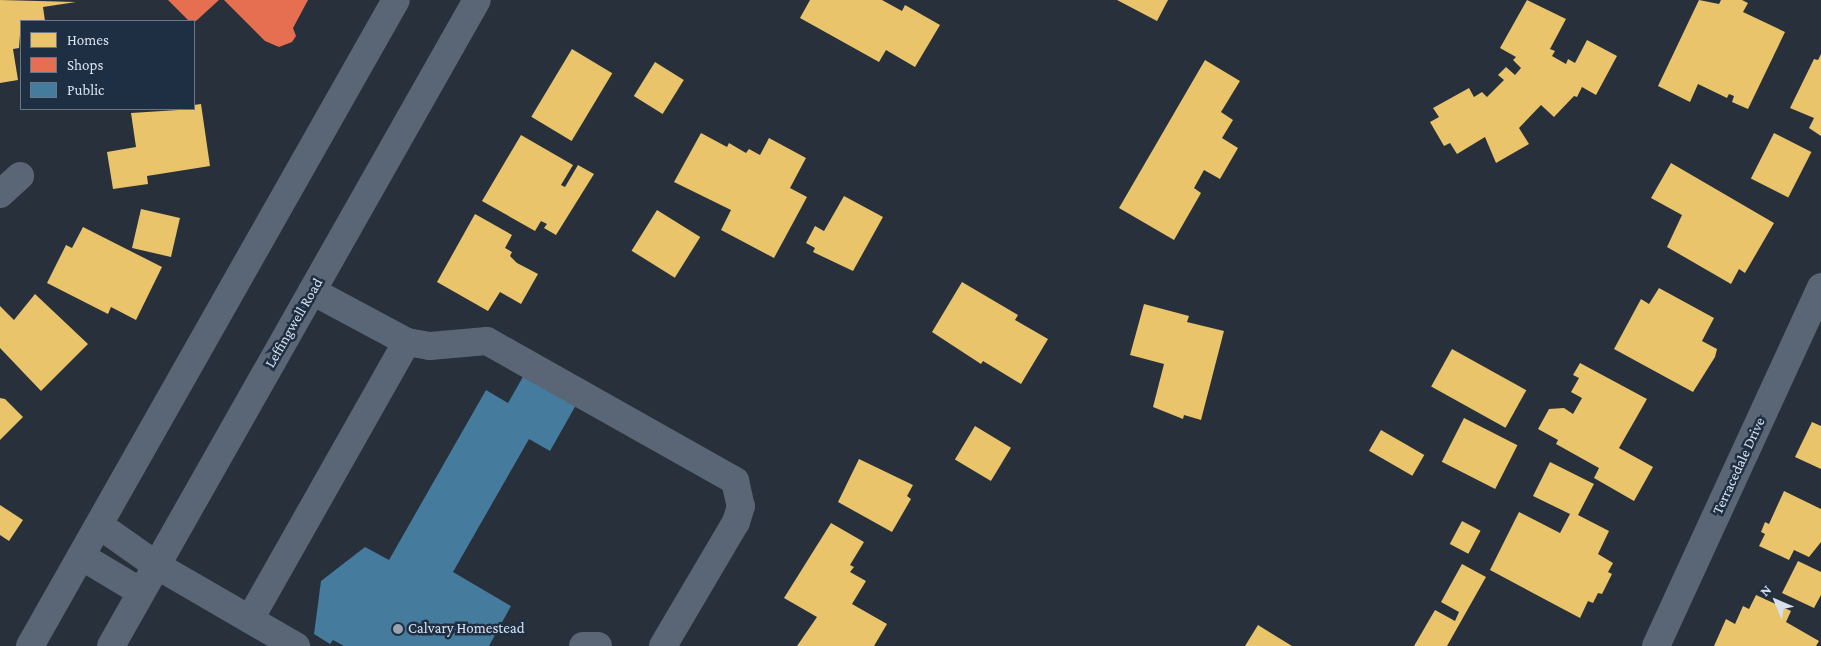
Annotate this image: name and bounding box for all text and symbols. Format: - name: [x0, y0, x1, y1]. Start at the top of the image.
- legend: [20, 20, 195, 110]
- text: Homes: [67, 32, 109, 48]
- text: Shops: [67, 57, 103, 73]
- text: Public: [67, 82, 104, 98]
- street label: Leffingwell Road: [261, 275, 327, 371]
- street label: Terracedale Drive: [1709, 415, 1769, 517]
- north arrow: [1751, 576, 1801, 626]
- text: N: [1756, 581, 1774, 599]
- place label: Calvary Homestead: [408, 620, 525, 638]
- marker: Calvary Homestead: [392, 623, 404, 635]

